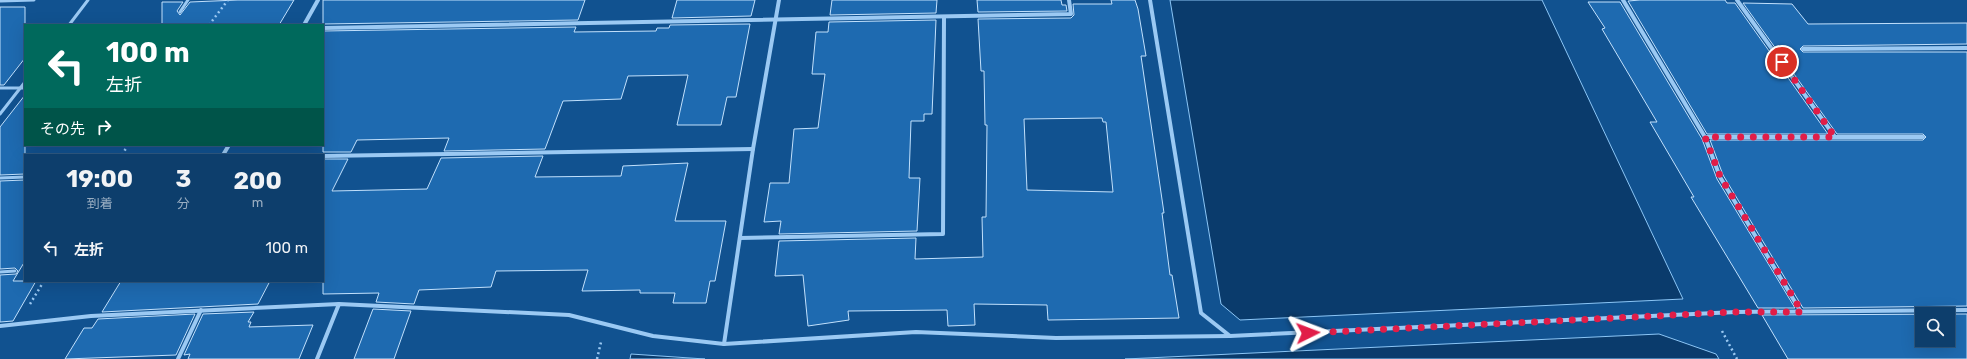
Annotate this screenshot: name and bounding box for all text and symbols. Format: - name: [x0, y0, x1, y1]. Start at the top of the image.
- text: 100 m: [106, 36, 190, 69]
- icon: left: [40, 40, 92, 92]
- pin: [1765, 45, 1799, 79]
- icon: arrive: [1771, 51, 1793, 73]
- text: 左折: [106, 74, 142, 96]
- icon: right: [93, 116, 115, 138]
- text: その先: [40, 120, 85, 138]
- text: 19:00: [66, 165, 133, 193]
- text: 3: [175, 165, 191, 193]
- text: 200: [234, 167, 282, 195]
- text: m: [252, 195, 263, 210]
- text: 到着: [87, 196, 113, 211]
- text: 分: [177, 196, 190, 211]
- icon: left: [40, 237, 62, 259]
- text: 100 m: [266, 239, 308, 257]
- text: 左折: [74, 241, 104, 259]
- map controls: [1915, 307, 1955, 347]
- button: search: [1915, 307, 1955, 347]
- position arrow: [1287, 312, 1329, 354]

